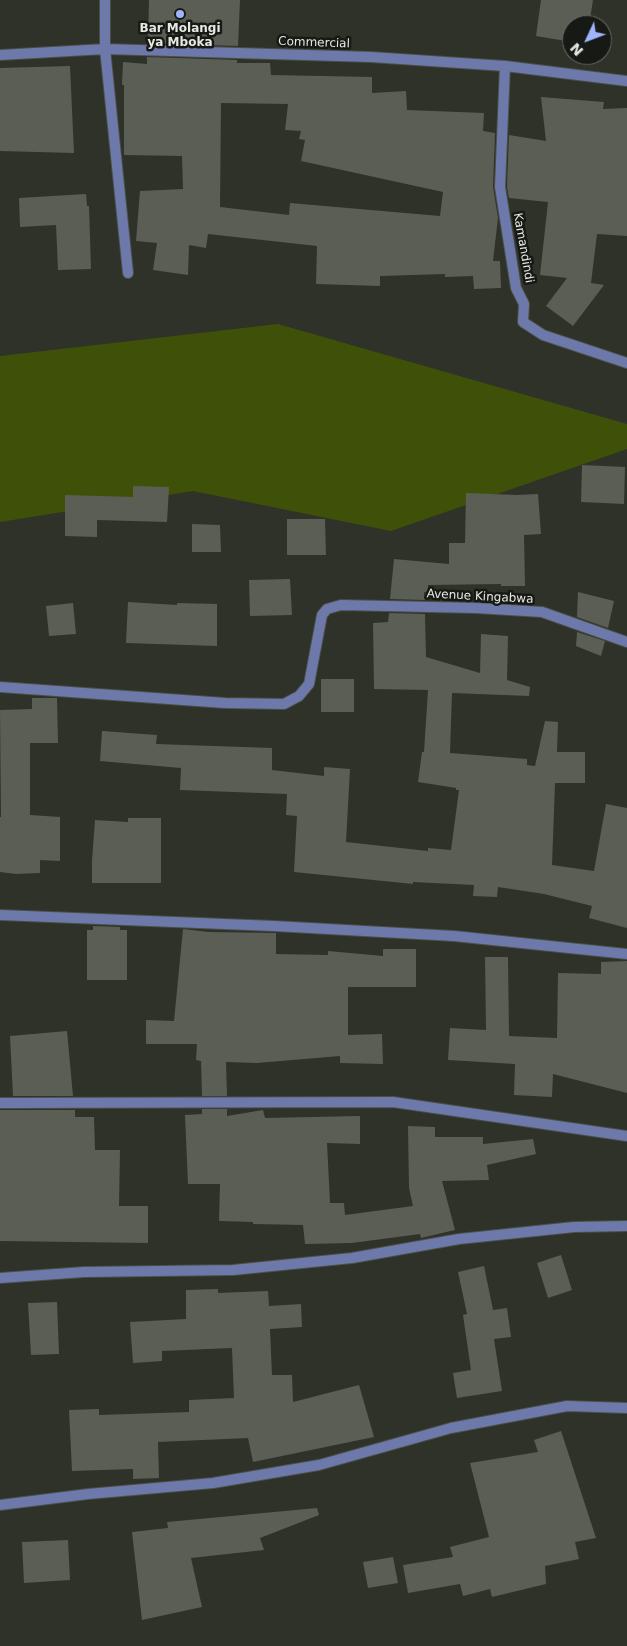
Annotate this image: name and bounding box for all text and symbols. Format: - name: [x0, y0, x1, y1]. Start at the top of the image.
- marker: Bar Molangi ya Mboka: [174, 8, 186, 20]
- north arrow: [562, 15, 612, 65]
- place label: Bar Molangi ya Mboka: [140, 22, 220, 50]
- street label: Commercial: [278, 35, 350, 51]
- text: N: [567, 40, 587, 59]
- street label: Kamandindi: [510, 212, 536, 284]
- street label: Avenue Kingabwa: [426, 587, 534, 607]

